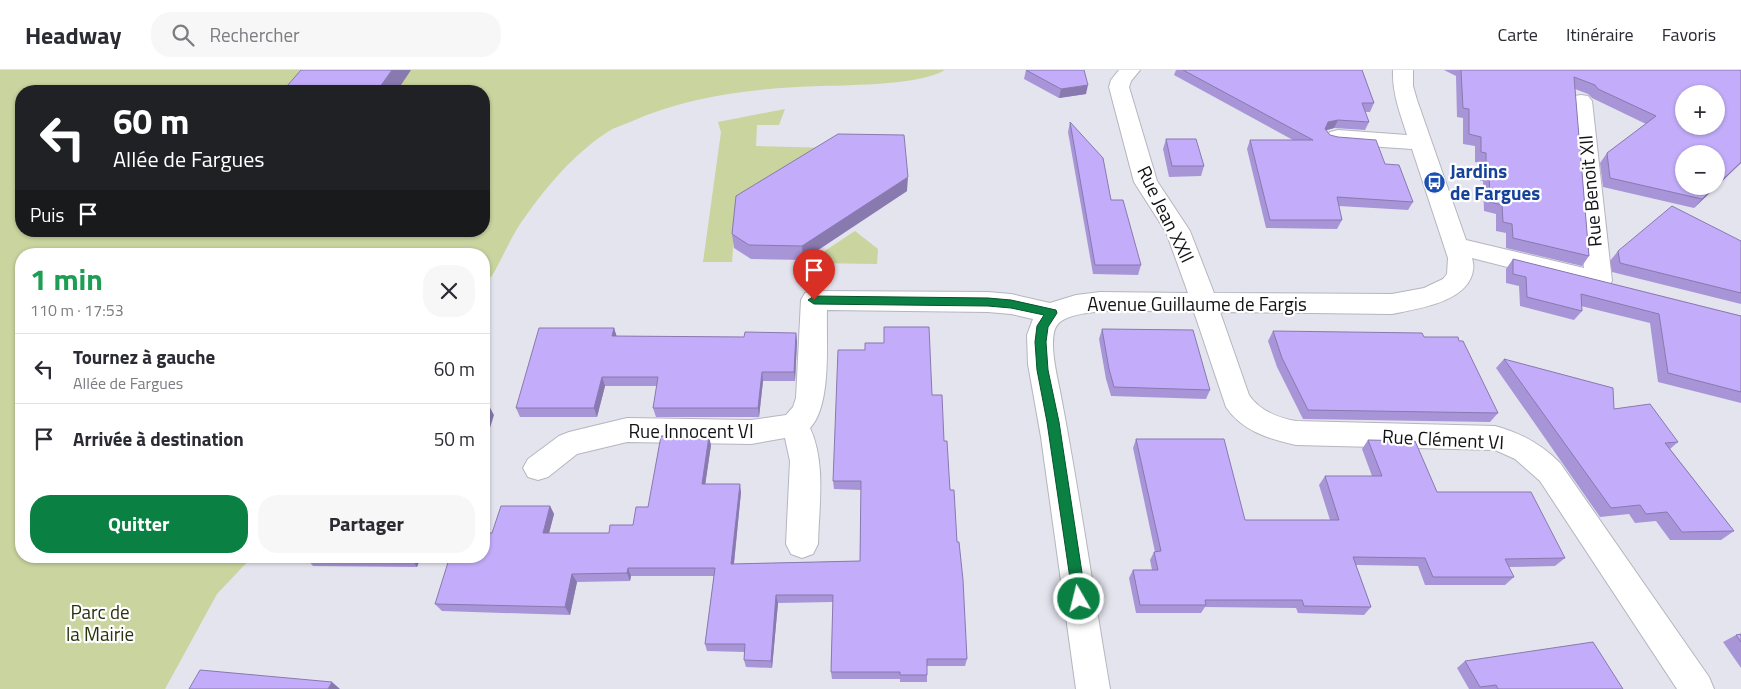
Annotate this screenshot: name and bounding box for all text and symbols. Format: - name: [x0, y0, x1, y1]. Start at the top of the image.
- search box: [151, 12, 501, 57]
- text: Headway: [25, 17, 121, 53]
- text: Rechercher: [209, 20, 300, 49]
- icon: search: [169, 21, 197, 49]
- text: Carte: [1497, 21, 1538, 48]
- text: Itinéraire: [1566, 21, 1634, 48]
- text: Favoris: [1662, 21, 1716, 48]
- map controls: [1675, 85, 1725, 195]
- button: +: [1675, 85, 1725, 135]
- text: 60 m: [113, 94, 189, 148]
- icon: left: [30, 105, 95, 170]
- street label: Rue Benoit XII: [1570, 134, 1609, 248]
- text: Allée de Fargues: [113, 142, 265, 176]
- button: −: [1675, 145, 1725, 195]
- place label: Jardins de Fargues: [1450, 156, 1540, 207]
- street label: Rue Jean XXII: [1130, 160, 1202, 267]
- bus stop icon: Jardins de Fargues: [1422, 170, 1446, 194]
- text: Puis: [30, 200, 64, 229]
- icon: arrive: [74, 200, 102, 228]
- pin: [793, 249, 835, 300]
- text: 1 min: [30, 256, 103, 302]
- icon: arrive: [800, 256, 828, 284]
- button: close: [423, 265, 475, 317]
- street label: Avenue Guillaume de Fargis: [1087, 289, 1307, 318]
- text: 110 m · 17:53: [30, 298, 124, 322]
- text: Tournez à gauche: [73, 342, 215, 371]
- text: 60 m: [434, 354, 475, 383]
- icon: left: [30, 355, 58, 383]
- text: Allée de Fargues: [73, 371, 183, 395]
- street label: Rue Innocent VI: [628, 416, 754, 445]
- street label: Rue Clément VI: [1381, 421, 1505, 456]
- text: Arrivée à destination: [73, 424, 244, 453]
- text: 50 m: [434, 424, 475, 453]
- icon: arrive: [30, 425, 58, 453]
- button: Quitter: [30, 495, 248, 553]
- button: Partager: [258, 495, 475, 553]
- position arrow: [1052, 572, 1104, 624]
- park label: Parc de la Mairie: [66, 597, 134, 648]

